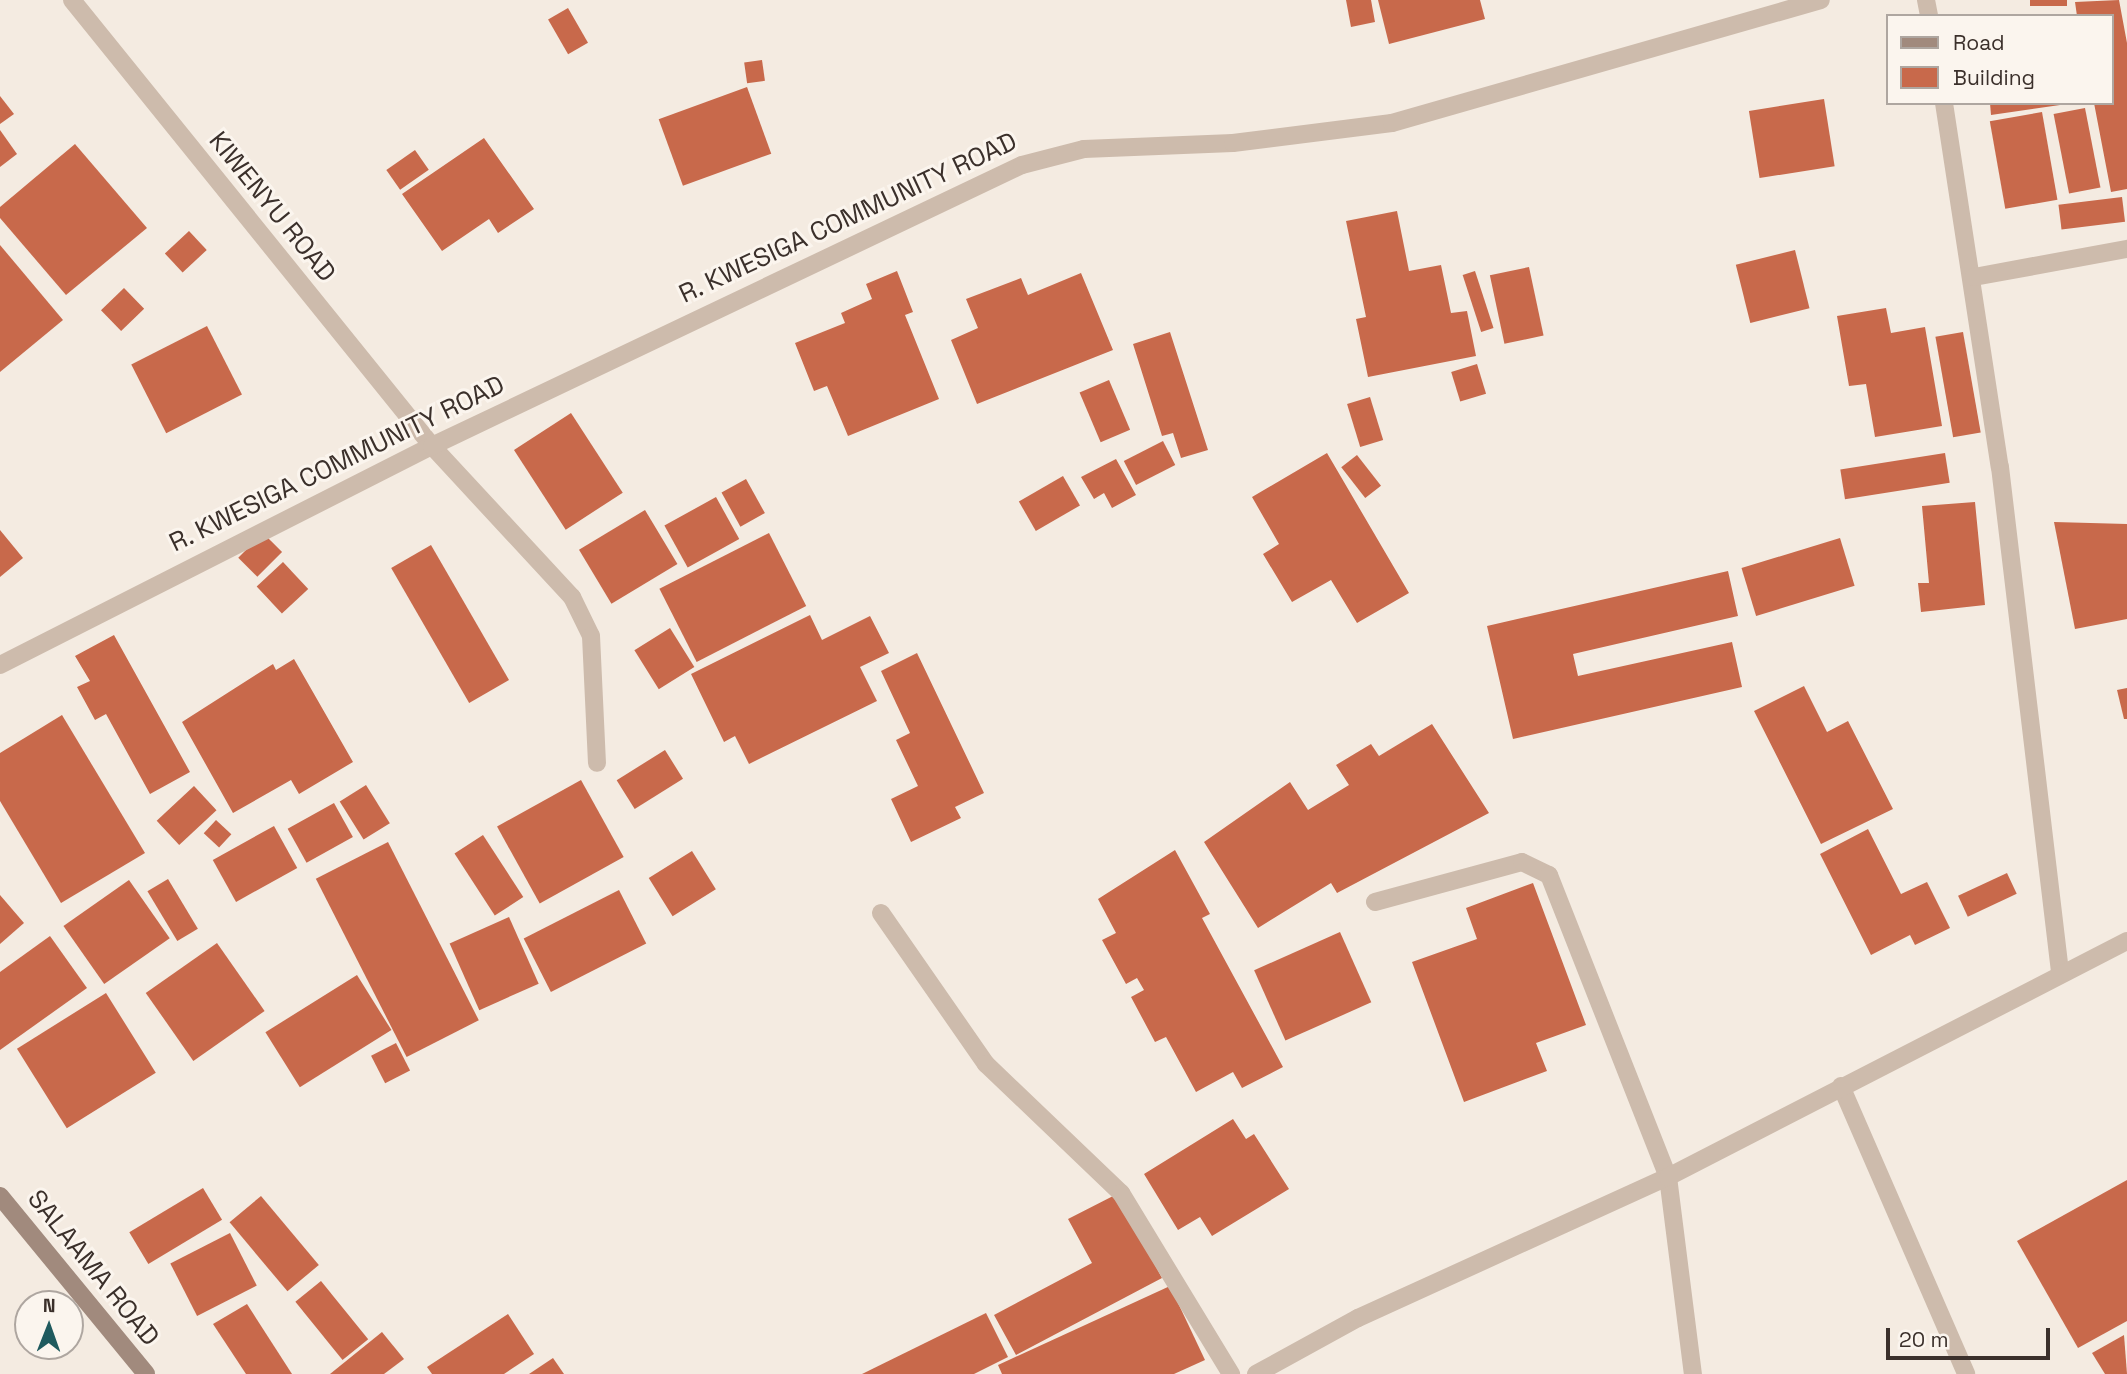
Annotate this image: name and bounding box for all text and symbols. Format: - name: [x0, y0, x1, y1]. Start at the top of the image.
- legend: [1885, 14, 2113, 105]
- text: Road: [1953, 29, 2005, 56]
- text: Building: [1953, 64, 2035, 91]
- street label: KIWENYU ROAD: [202, 126, 342, 288]
- street label: R. KWESIGA COMMUNITY ROAD: [674, 126, 1022, 310]
- street label: R. KWESIGA COMMUNITY ROAD: [164, 369, 510, 559]
- street label: SALAAMA ROAD: [20, 1184, 166, 1352]
- north arrow: [14, 1290, 84, 1360]
- text: N: [43, 1293, 56, 1318]
- scale bar: [1889, 1314, 2054, 1358]
- text: 20 m: [1899, 1326, 1949, 1353]

